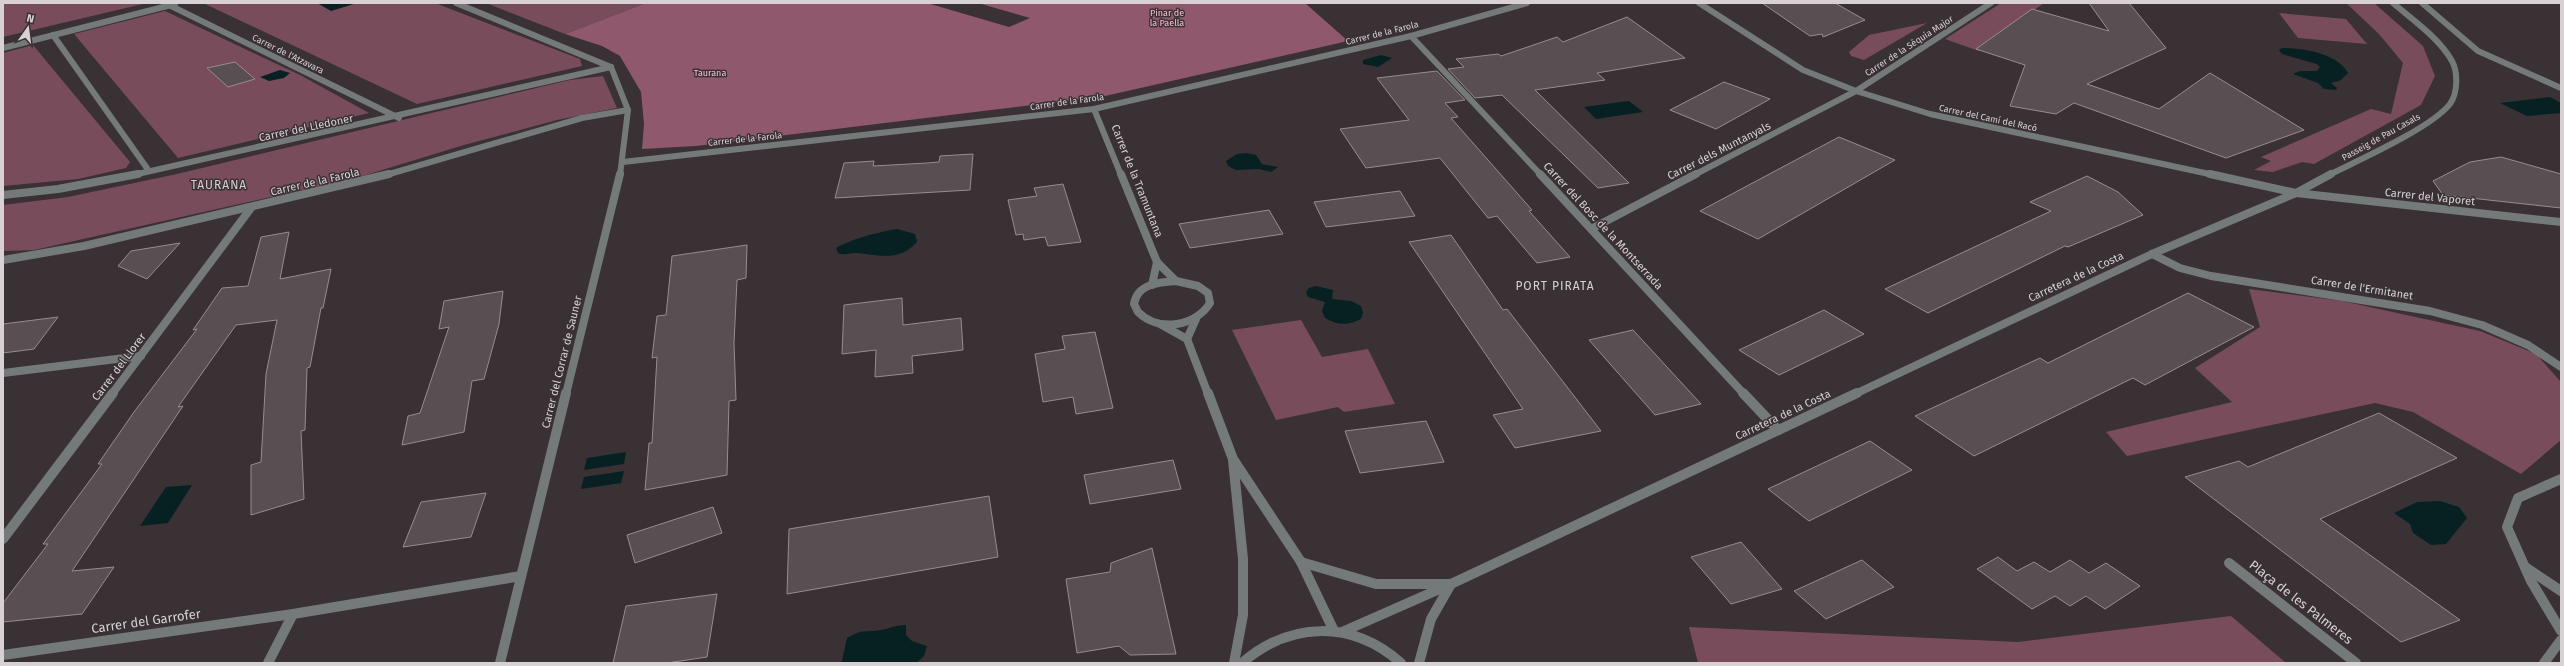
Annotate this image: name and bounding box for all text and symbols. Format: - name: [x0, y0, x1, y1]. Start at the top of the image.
- north arrow: [8, 8, 48, 48]
- park label: Pinar de la Paella: [1150, 8, 1184, 28]
- text: N: [25, 12, 35, 26]
- street label: Carrer de la Sèquia Major: [1863, 13, 1955, 78]
- street label: Carrer de la Farola: [1345, 19, 1419, 47]
- street label: Carrer de l'Atzavara: [251, 32, 325, 76]
- park label: Taurana: [694, 68, 726, 78]
- street label: Carrer de la Farola: [1029, 92, 1105, 112]
- street label: Carrer del Camí del Racó: [1938, 103, 2038, 133]
- street label: Carrer del Lledoner: [258, 111, 355, 144]
- street label: Passeig de Pau Casals: [2340, 111, 2422, 163]
- street label: Carrer dels Muntanyals: [1665, 119, 1773, 183]
- street label: Carrer de la Tramuntana: [1108, 123, 1166, 239]
- street label: Carrer de la Farola: [707, 130, 783, 148]
- street label: Carrer del Bosc de la Montserrada: [1541, 160, 1665, 292]
- street label: Carrer de la Farola: [269, 165, 361, 199]
- district label: TAURANA: [191, 178, 247, 192]
- street label: Carrer del Vaporet: [2384, 186, 2476, 208]
- street label: Carretera de la Costa: [2026, 249, 2126, 305]
- street label: Carrer de l'Ermitanet: [2310, 274, 2414, 302]
- district label: PORT PIRATA: [1515, 279, 1595, 293]
- street label: Carrer del Corrar de Sauner: [539, 294, 585, 430]
- street label: Carrer del Llorer: [89, 330, 149, 403]
- street label: Carretera de la Costa: [1733, 387, 1833, 443]
- street label: Plaça de les Palmeres: [2246, 557, 2356, 647]
- street label: Carrer del Garrofer: [90, 606, 202, 636]

